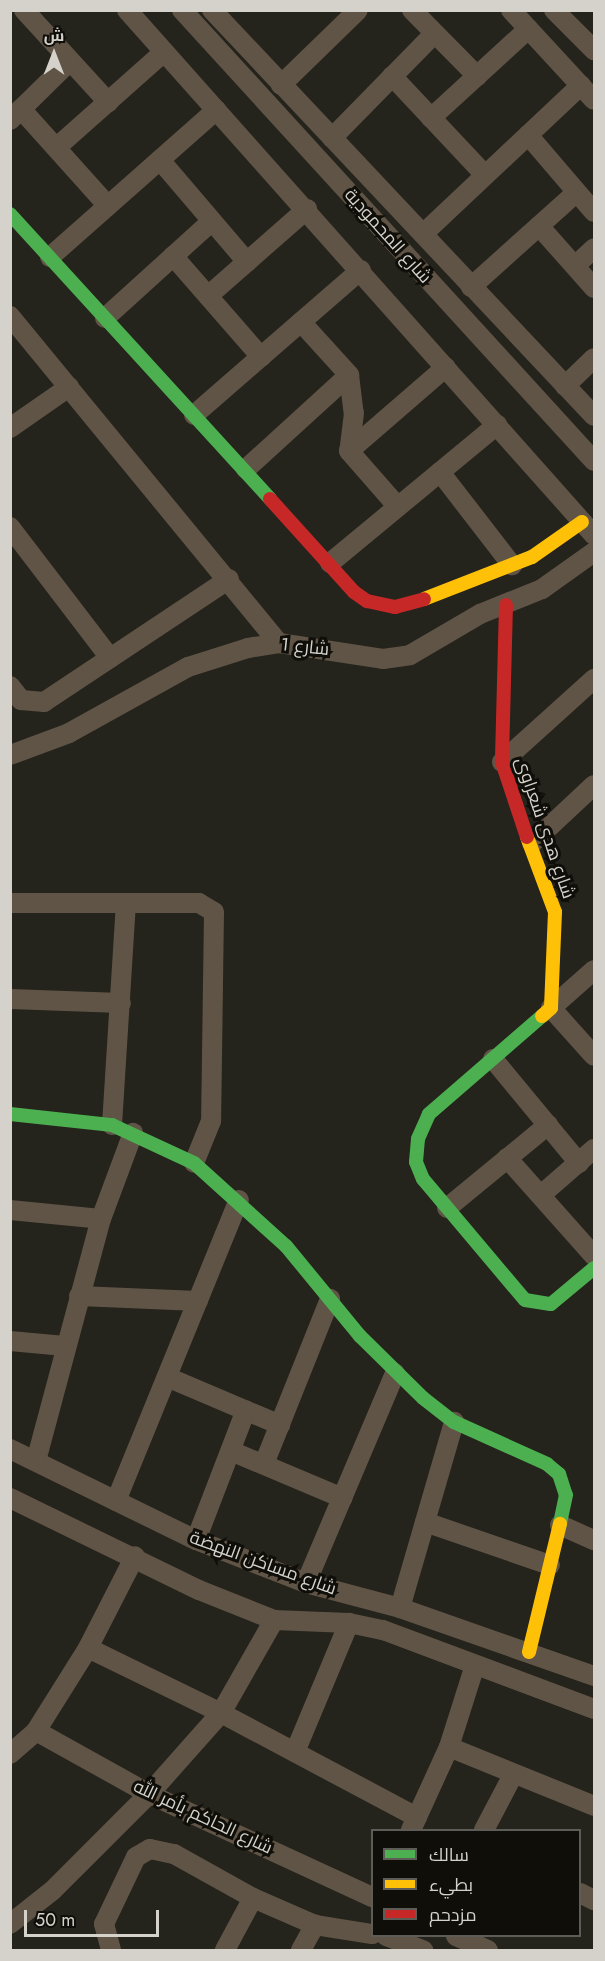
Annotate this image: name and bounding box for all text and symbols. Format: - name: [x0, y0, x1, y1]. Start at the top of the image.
- north arrow: [24, 24, 84, 84]
- text: ش: [44, 24, 64, 47]
- street label: شارع المحمودية: [340, 184, 436, 288]
- street label: شارع 1: [280, 634, 330, 660]
- street label: شارع هدى شعراوى: [511, 754, 579, 902]
- street label: شارع مساكن النهضة: [187, 1526, 339, 1600]
- street label: شارع الحاكم بأمر الله: [130, 1775, 276, 1859]
- legend: [371, 1829, 581, 1937]
- text: سالك: [429, 1842, 469, 1868]
- text: بطيء: [429, 1872, 473, 1898]
- scale bar: [27, 1898, 162, 1936]
- text: مزدحم: [429, 1902, 477, 1928]
- text: 50 m: [35, 1907, 75, 1933]

